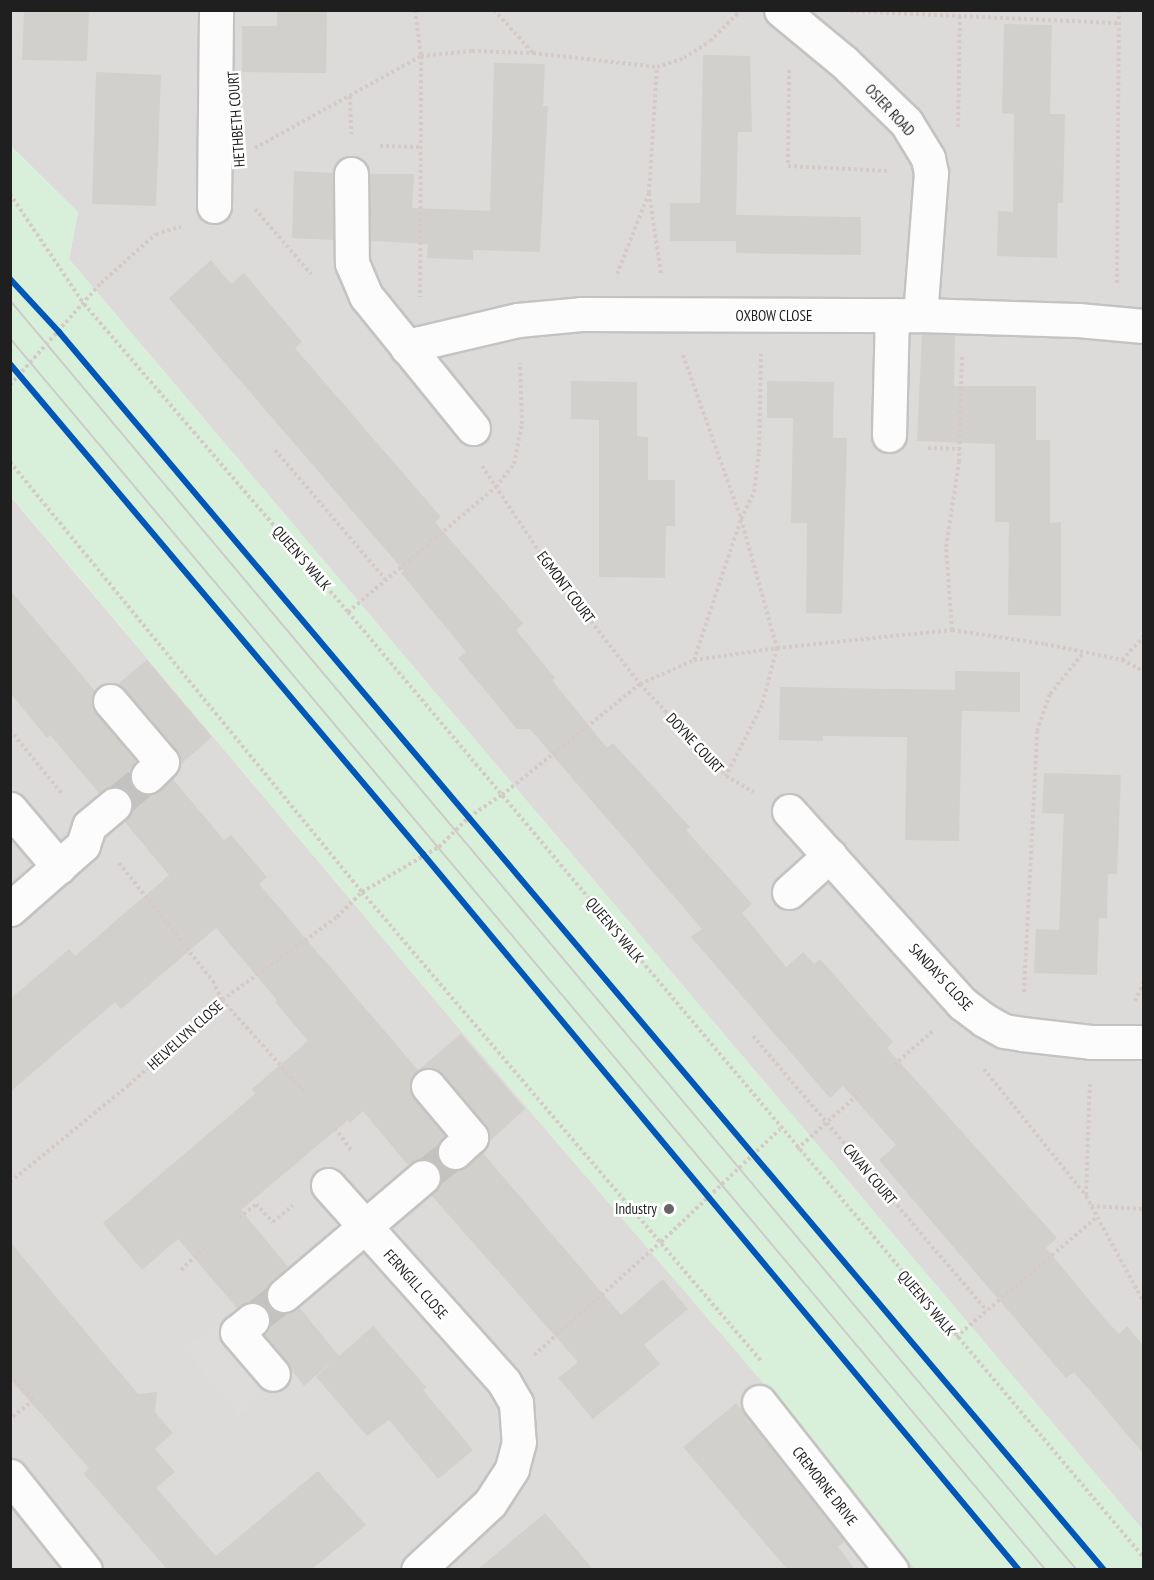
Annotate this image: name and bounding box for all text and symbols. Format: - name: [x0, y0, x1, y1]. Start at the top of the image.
- street label: HETHBETH COURT: [224, 70, 248, 168]
- street label: OSIER ROAD: [861, 80, 919, 140]
- street label: OXBOW CLOSE: [735, 307, 813, 325]
- street label: QUEEN'S WALK: [269, 522, 335, 594]
- street label: EGMONT COURT: [533, 548, 599, 626]
- street label: DOYNE COURT: [663, 709, 727, 777]
- street label: QUEEN'S WALK: [582, 894, 648, 966]
- street label: SANDAYS CLOSE: [905, 940, 977, 1014]
- street label: HELVELLYN CLOSE: [144, 996, 226, 1074]
- street label: CAVAN COURT: [839, 1140, 901, 1208]
- place label: Industry: [615, 1200, 657, 1218]
- marker: Industry: [662, 1202, 676, 1216]
- street label: FERNGILL CLOSE: [380, 1245, 452, 1323]
- street label: QUEEN'S WALK: [894, 1267, 960, 1339]
- street label: CREMORNE DRIVE: [789, 1443, 861, 1529]

